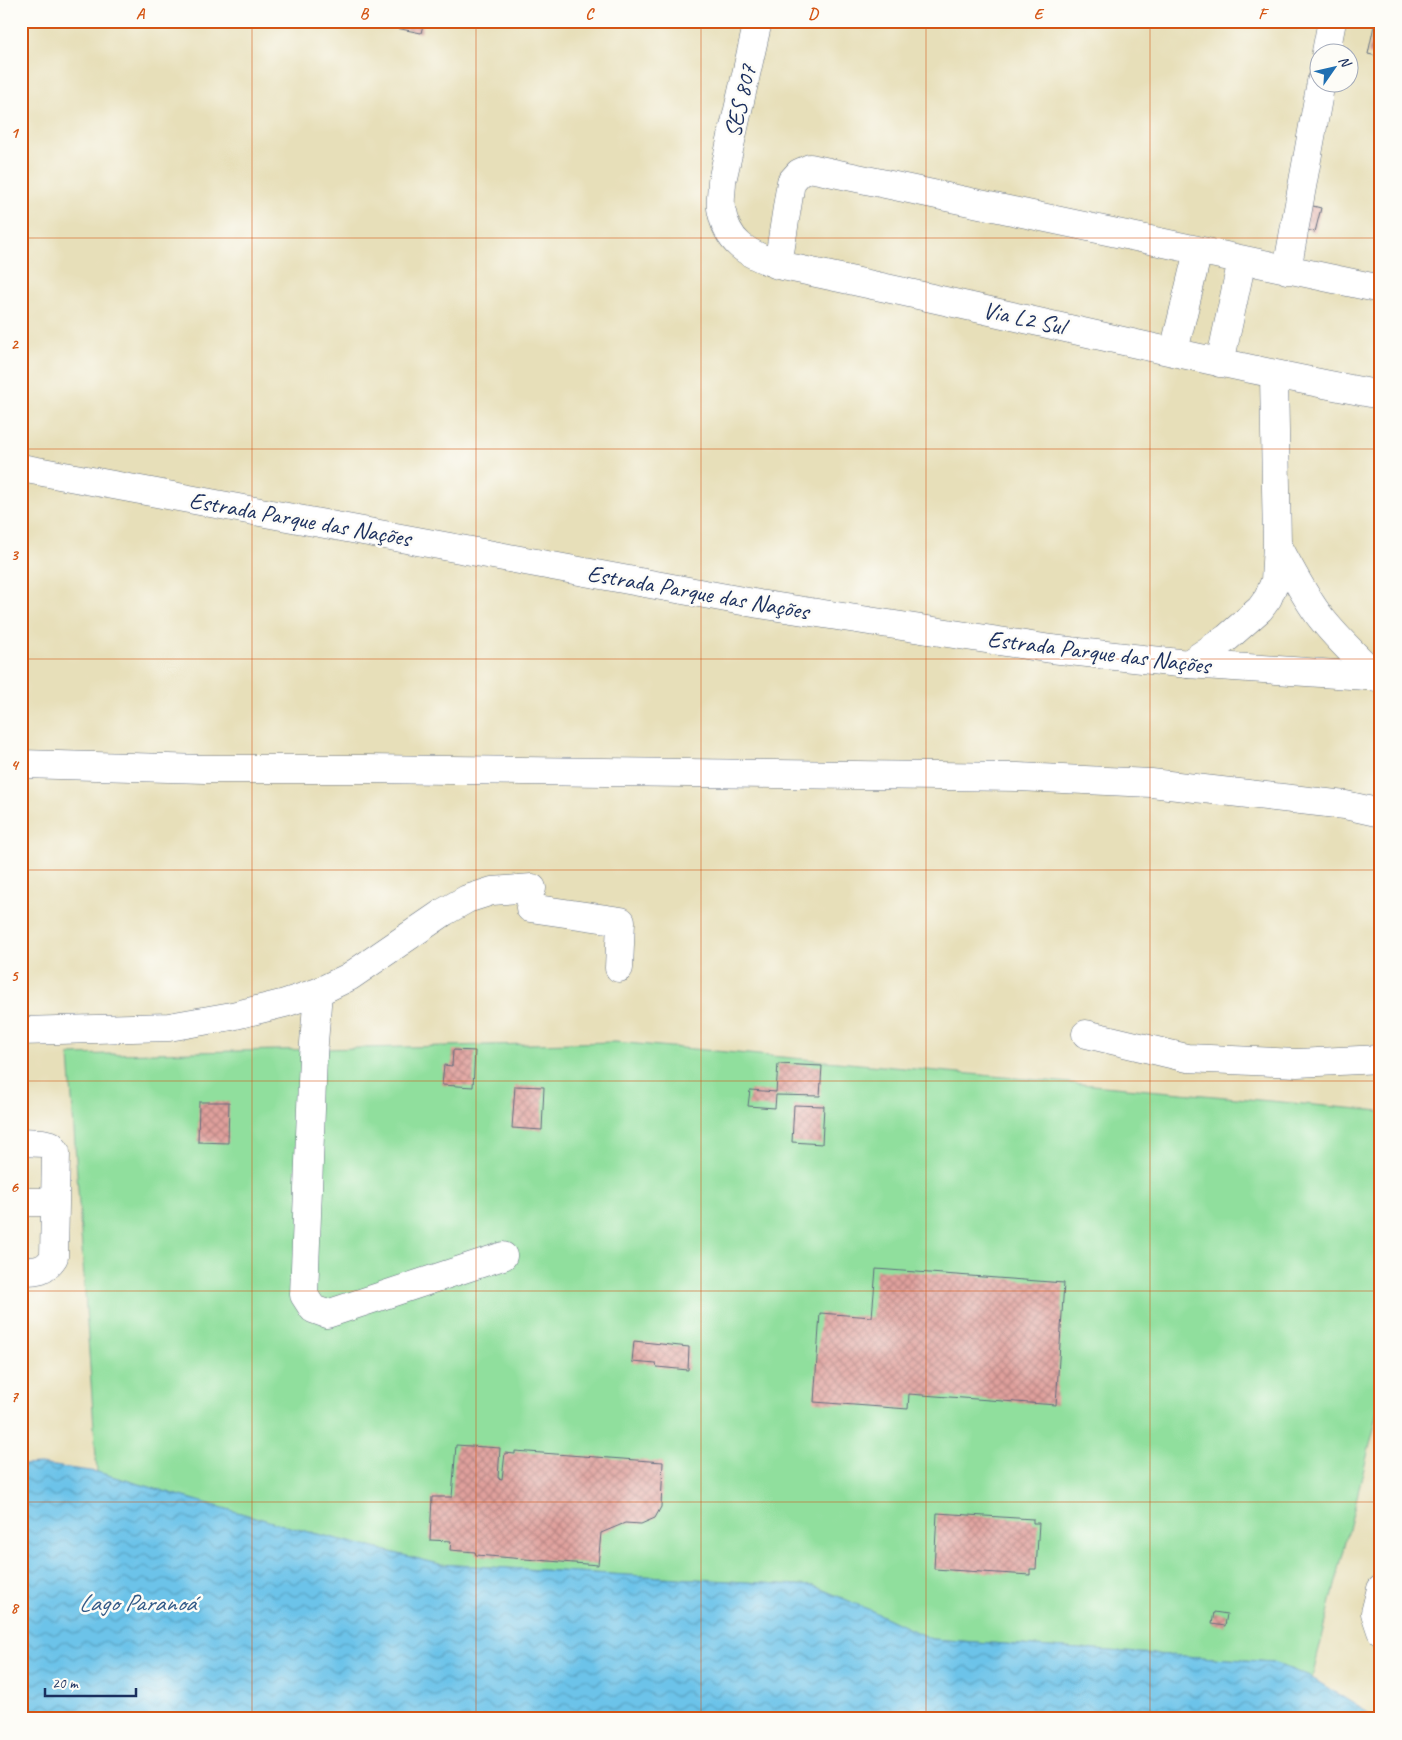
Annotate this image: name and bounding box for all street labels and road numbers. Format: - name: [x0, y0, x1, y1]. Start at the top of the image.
- street label: SES 807: [717, 61, 763, 140]
- street label: Via L2 Sul: [980, 295, 1072, 342]
- street label: Estrada Parque das Nações: [187, 485, 416, 554]
- street label: Estrada Parque das Nações: [585, 558, 814, 627]
- street label: Estrada Parque das Nações: [986, 623, 1215, 681]

